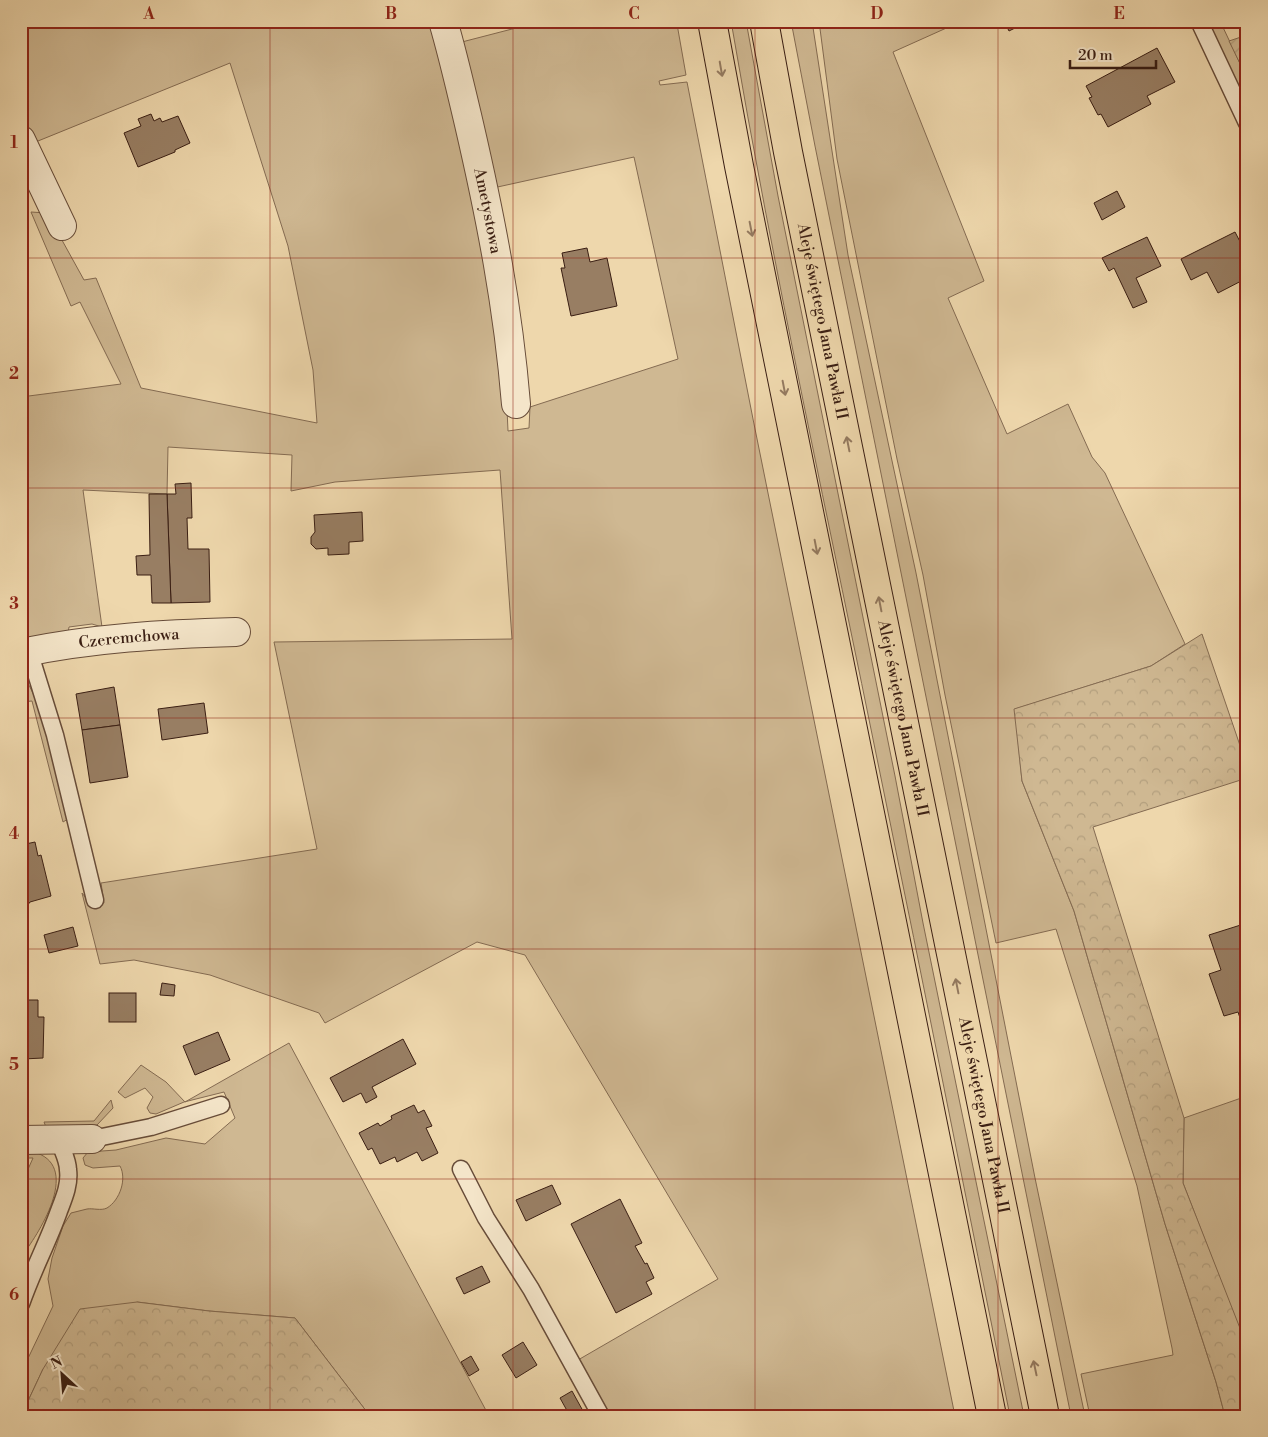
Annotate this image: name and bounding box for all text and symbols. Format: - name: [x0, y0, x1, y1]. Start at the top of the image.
- text: A: [142, 4, 155, 24]
- text: B: [385, 4, 397, 24]
- text: C: [628, 4, 640, 24]
- text: D: [871, 4, 884, 24]
- text: E: [1113, 4, 1125, 24]
- scale bar: [1070, 38, 1157, 70]
- text: 20 m: [1078, 46, 1113, 65]
- one-way arrow: [717, 61, 726, 77]
- text: 1: [10, 133, 18, 153]
- street label: Ametystowa: [469, 165, 506, 256]
- one-way arrow: [747, 220, 757, 236]
- street label: Aleje świętego Jana Pawła II: [793, 221, 852, 421]
- text: 2: [9, 364, 19, 384]
- one-way arrow: [779, 380, 789, 396]
- one-way arrow: [842, 437, 852, 453]
- one-way arrow: [811, 539, 821, 555]
- text: 3: [9, 594, 19, 614]
- one-way arrow: [875, 596, 884, 612]
- street label: Aleje świętego Jana Pawła II: [873, 617, 933, 818]
- street label: Czeremchowa: [77, 624, 181, 653]
- text: 4: [9, 824, 20, 844]
- one-way arrow: [952, 978, 962, 994]
- street label: Aleje świętego Jana Pawła II: [954, 1014, 1014, 1215]
- text: 5: [9, 1055, 19, 1075]
- text: 6: [9, 1285, 19, 1305]
- north arrow: [38, 1350, 88, 1400]
- text: N: [48, 1353, 66, 1374]
- one-way arrow: [1030, 1360, 1040, 1376]

